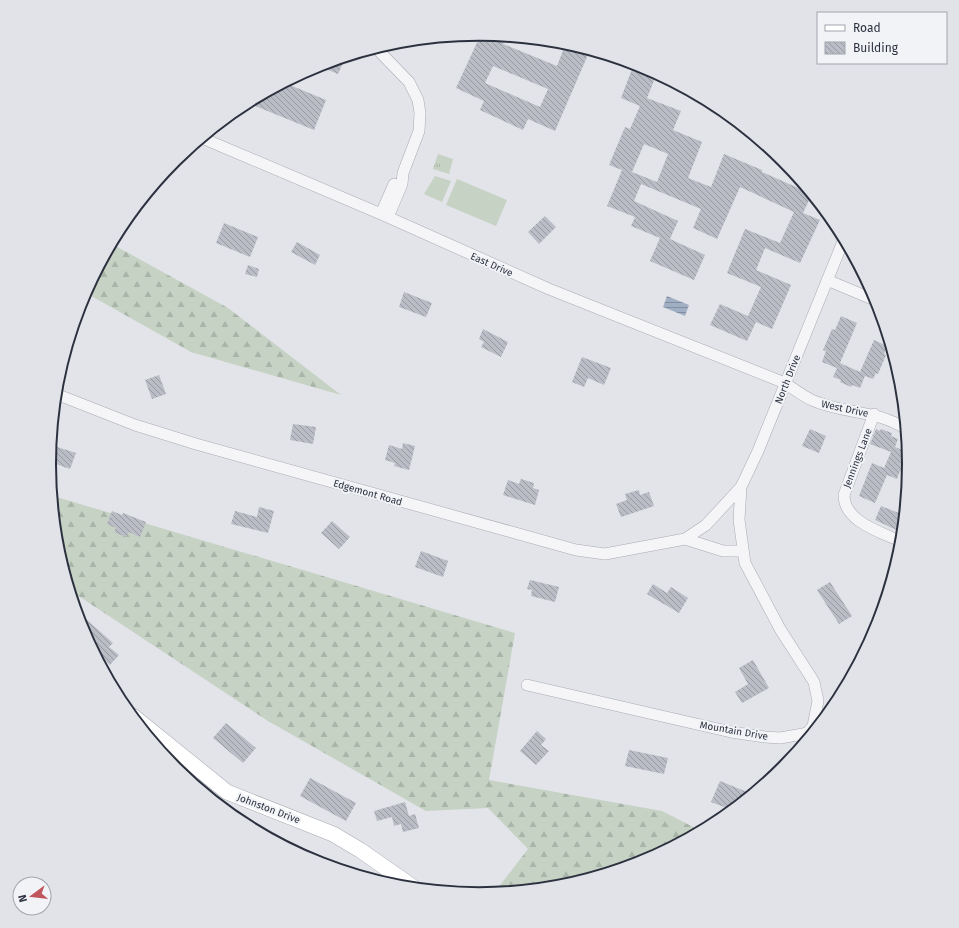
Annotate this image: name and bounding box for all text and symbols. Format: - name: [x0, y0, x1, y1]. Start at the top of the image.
- legend: [817, 12, 947, 64]
- text: Road: [853, 21, 881, 35]
- text: Building: [853, 41, 899, 55]
- street label: East Drive: [469, 250, 515, 280]
- street label: North Drive: [773, 353, 803, 406]
- street label: West Drive: [820, 398, 870, 420]
- street label: Jennings Lane: [841, 427, 875, 490]
- street label: Edgemont Road: [332, 477, 404, 509]
- street label: Mountain Drive: [699, 719, 769, 743]
- street label: Johnston Drive: [235, 791, 302, 826]
- north arrow: [12, 876, 52, 916]
- text: N: [16, 893, 30, 904]

